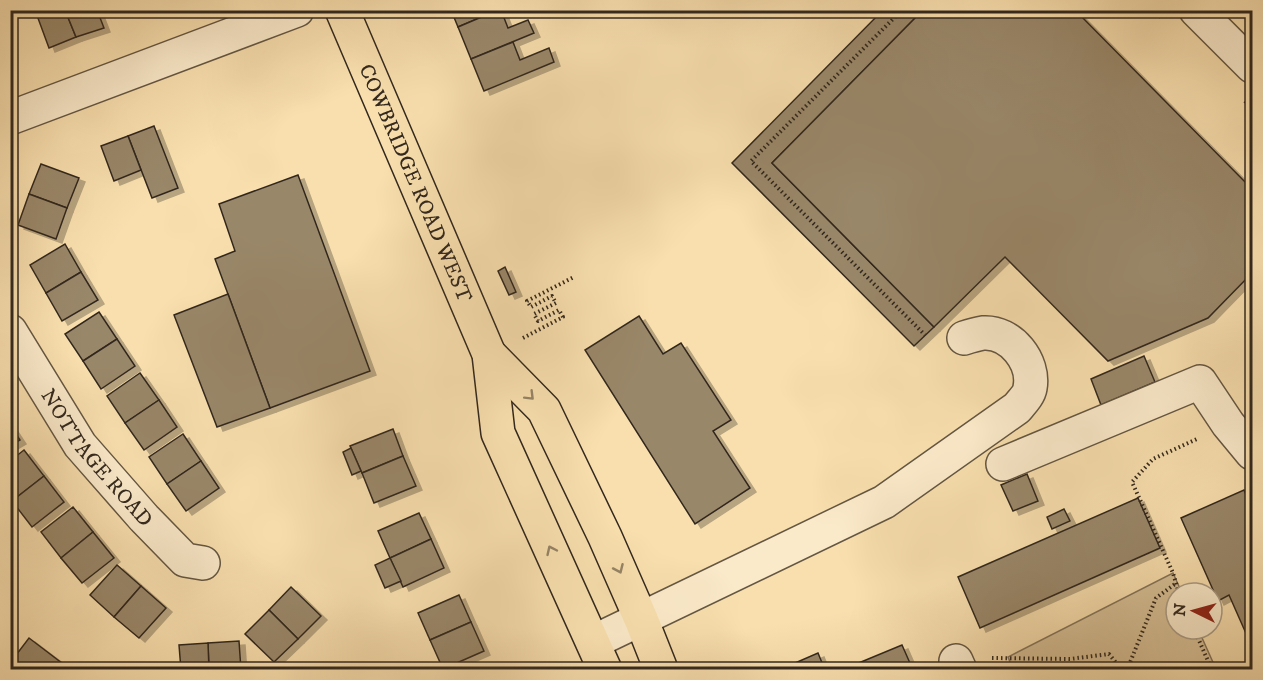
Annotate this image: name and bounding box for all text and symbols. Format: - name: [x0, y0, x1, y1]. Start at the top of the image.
- street label: COWBRIDGE ROAD WEST: [353, 60, 477, 306]
- street label: NOTTAGE ROAD: [35, 384, 158, 533]
- one-way arrow: [523, 389, 534, 400]
- one-way arrow: [546, 546, 558, 557]
- one-way arrow: [612, 562, 624, 573]
- north arrow: [1164, 581, 1224, 641]
- text: N: [1170, 602, 1191, 617]

